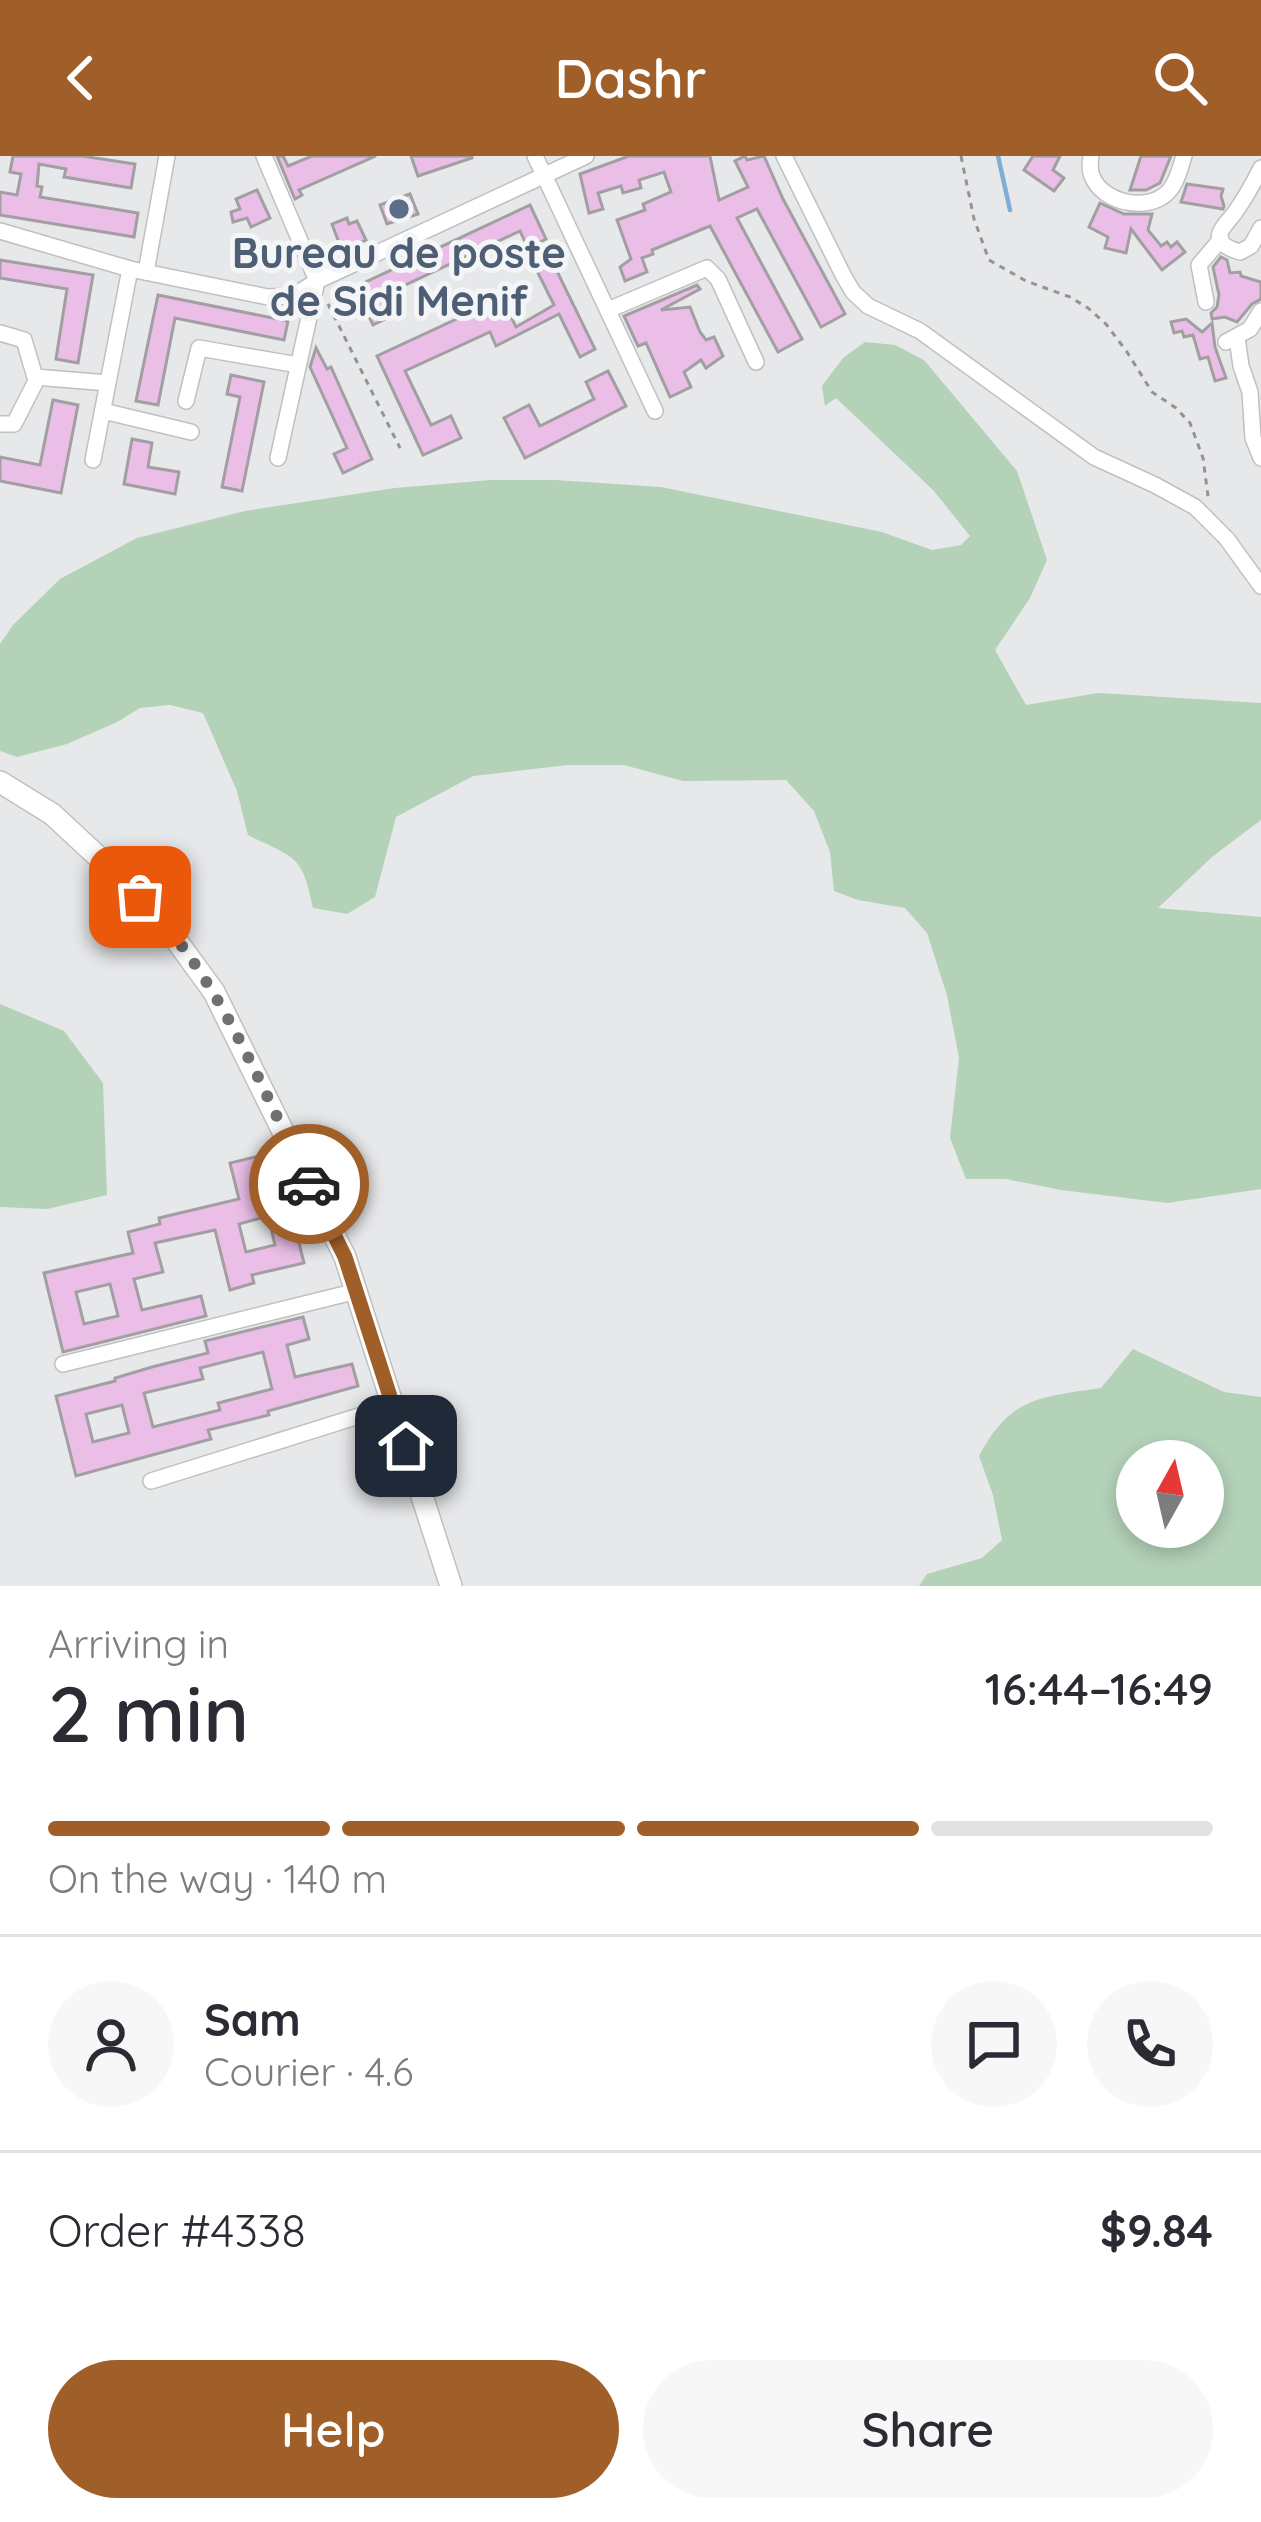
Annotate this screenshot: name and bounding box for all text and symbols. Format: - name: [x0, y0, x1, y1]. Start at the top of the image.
- text: Dashr: [555, 44, 706, 112]
- icon: back: [48, 45, 114, 111]
- icon: search: [1147, 45, 1213, 111]
- marker: Bureau de poste de Sidi Menif: [386, 196, 412, 222]
- place label: Bureau de poste de Sidi Menif: [232, 226, 566, 327]
- pin: [89, 846, 191, 948]
- icon: bag: [107, 864, 173, 930]
- courier: [249, 1124, 369, 1244]
- icon: car: [276, 1151, 342, 1217]
- pin: [355, 1395, 457, 1497]
- icon: home: [373, 1413, 439, 1479]
- north arrow: [1116, 1440, 1224, 1548]
- map controls: [1116, 1440, 1224, 1548]
- text: Arriving in: [48, 1619, 229, 1668]
- text: 16:44–16:49: [985, 1660, 1213, 1716]
- text: 2 min: [48, 1664, 249, 1762]
- text: On the way · 140 m: [48, 1854, 387, 1903]
- button: person: [48, 1981, 174, 2107]
- button: chat: [931, 1981, 1057, 2107]
- button: phone: [1087, 1981, 1213, 2107]
- text: Sam: [204, 1991, 301, 2047]
- text: Courier · 4.6: [204, 2047, 413, 2096]
- text: Order #4338: [48, 2202, 306, 2258]
- text: $9.84: [1100, 2202, 1213, 2258]
- button: Help: [48, 2360, 619, 2498]
- button: Share: [643, 2360, 1213, 2498]

